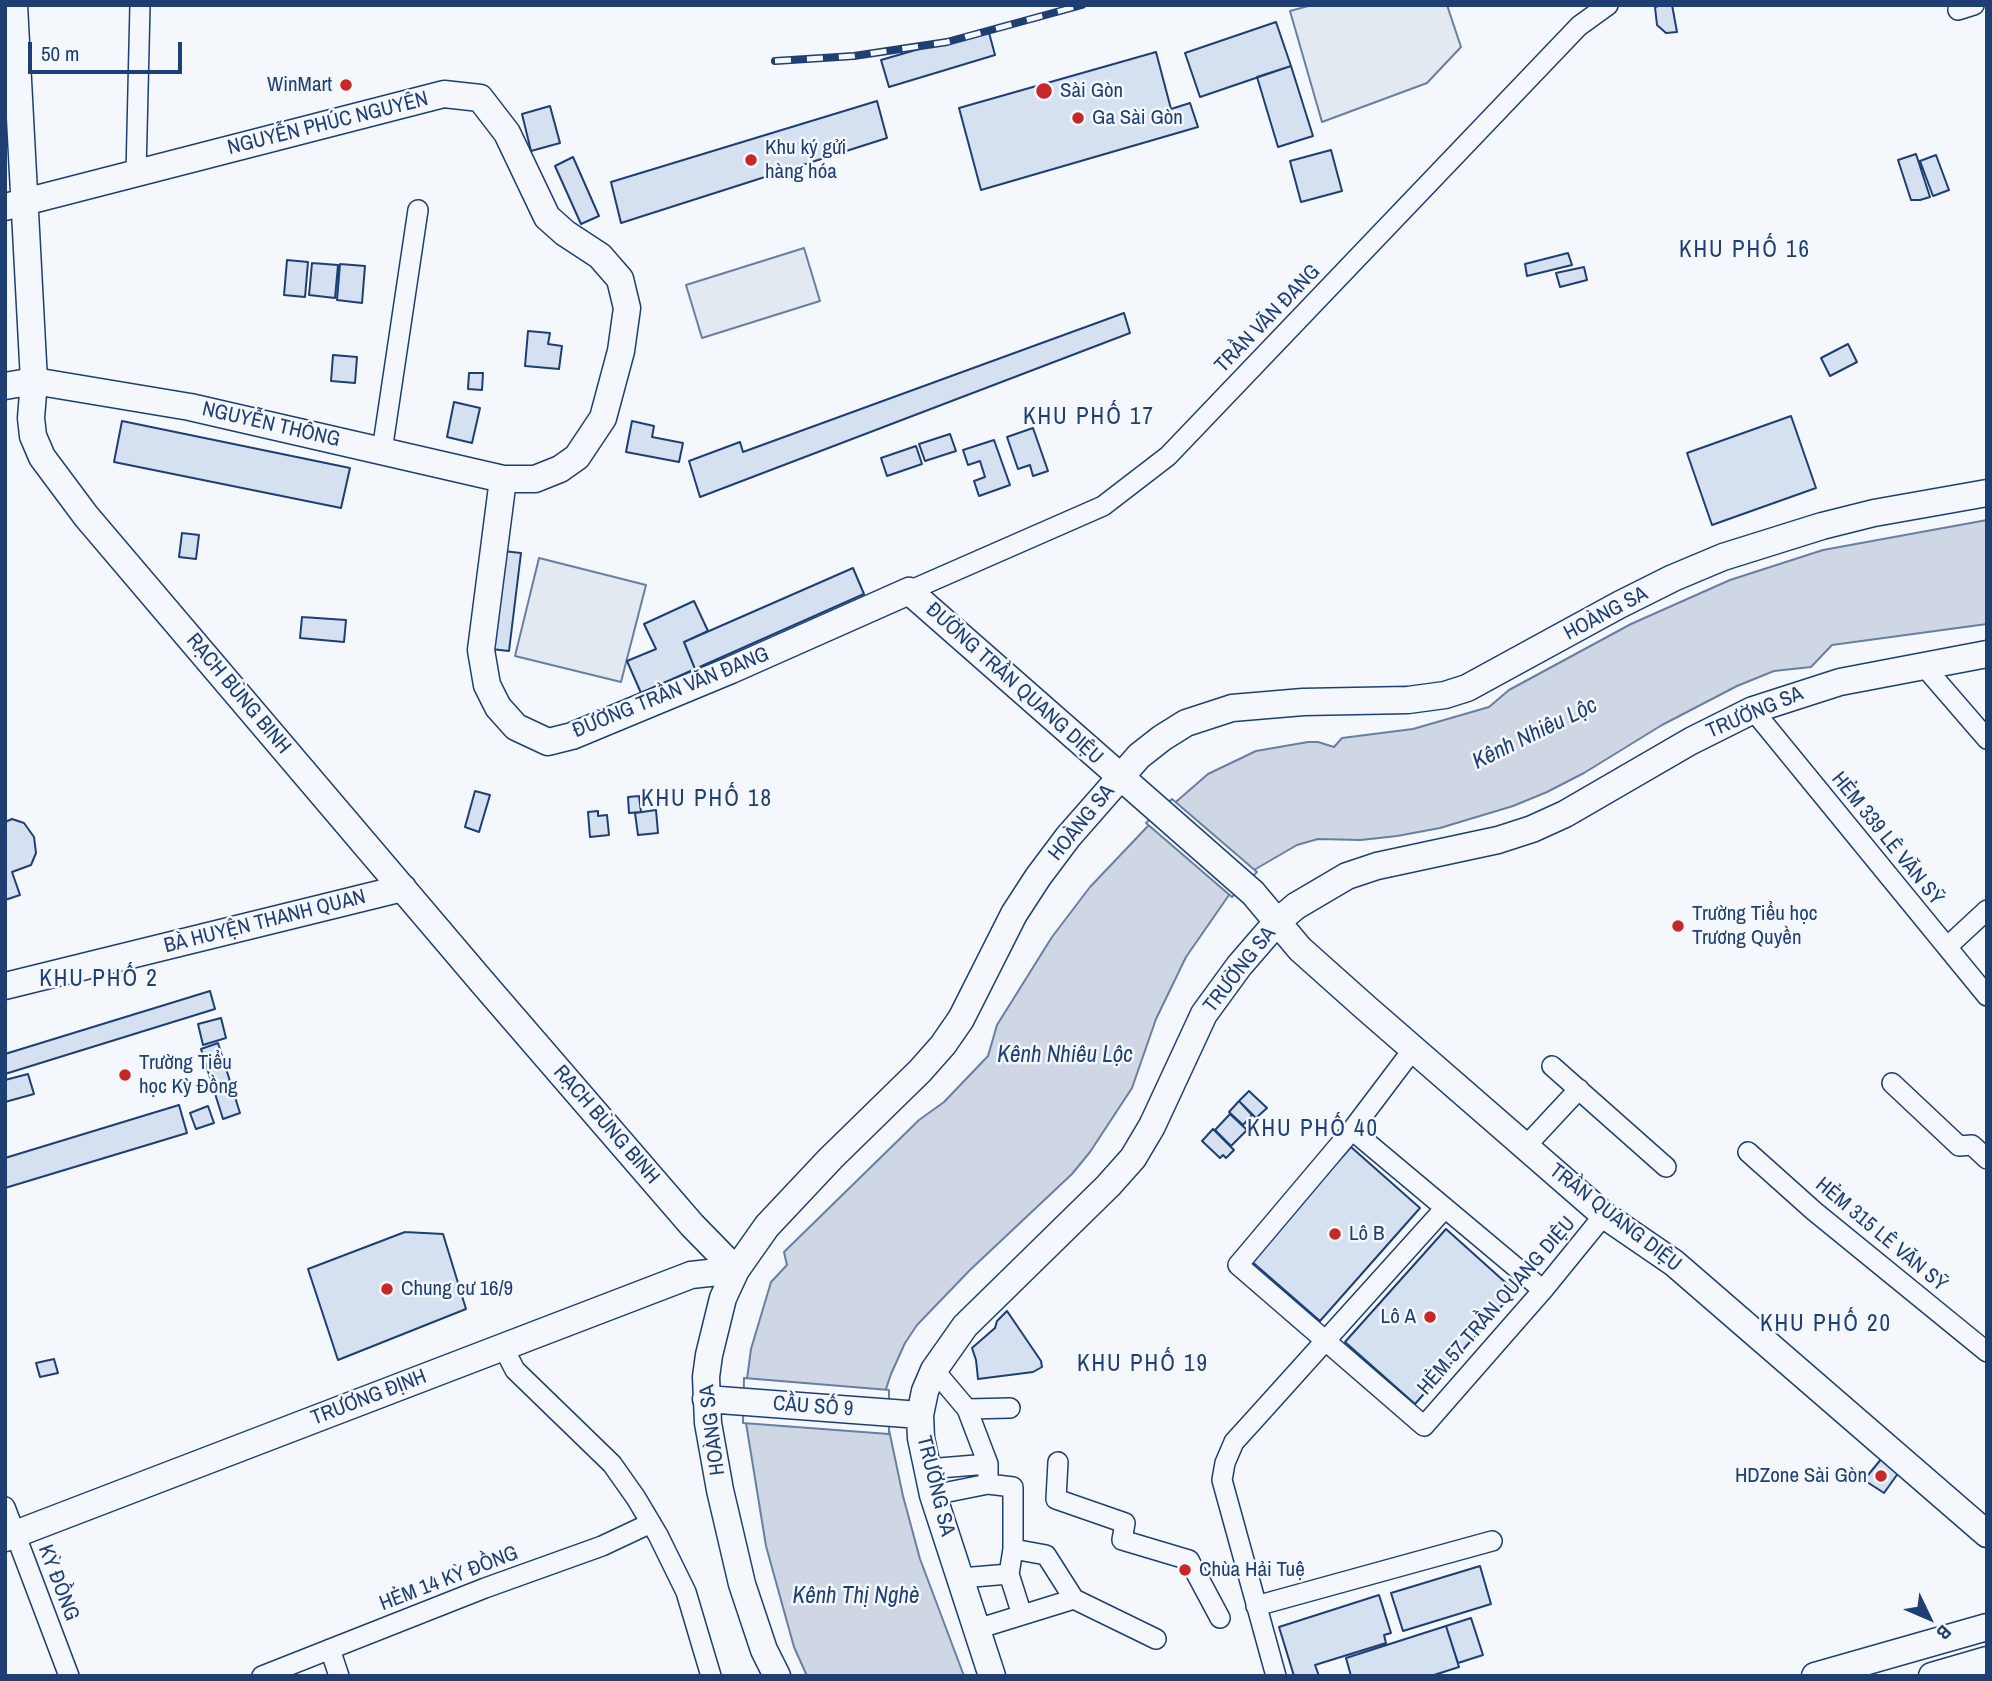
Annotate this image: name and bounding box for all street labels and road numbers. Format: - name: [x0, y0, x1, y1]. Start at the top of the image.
- street label: NGUYỄN PHÚC NGUYÊN: [225, 87, 431, 161]
- street label: TRẦN VĂN ÐANG: [1210, 260, 1326, 378]
- street label: NGUYỄN THÔNG: [200, 397, 342, 453]
- street label: HOÀNG SA: [1560, 582, 1652, 646]
- street label: ĐƯỜNG TRẦN QUANG DIỆU: [920, 598, 1108, 770]
- street label: RẠCH BÙNG BINH: [180, 629, 296, 759]
- street label: ĐƯỜNG TRẦN VĂN ĐANG: [569, 642, 773, 744]
- street label: TRƯỜNG SA: [1703, 681, 1807, 745]
- street label: HẺM 339 LÊ VĂN SỸ: [1826, 767, 1948, 911]
- street label: HOÀNG SA: [1044, 780, 1120, 866]
- street label: BÀ HUYỆN THANH QUAN: [162, 885, 368, 959]
- street label: TRƯỜNG SA: [1199, 922, 1281, 1018]
- street label: RẠCH BÙNG BINH: [548, 1060, 664, 1190]
- street label: TRẦN QUANG DIỆU: [1544, 1159, 1686, 1277]
- street label: HẺM 315 LÊ VĂN SỸ: [1810, 1173, 1952, 1297]
- street label: HẺM 57 TRẦN QUANG DIỆU: [1413, 1212, 1581, 1400]
- street label: TRƯƠNG ĐỊNH: [308, 1364, 430, 1432]
- street label: HOÀNG SA: [695, 1383, 731, 1477]
- street label: CẦU SỐ 9: [772, 1392, 854, 1422]
- street label: TRƯỜNG SA: [910, 1433, 960, 1539]
- street label: KỲ ÐỒNG: [32, 1541, 84, 1625]
- street label: HẺM 14 KỲ ÐỒNG: [376, 1541, 522, 1617]

